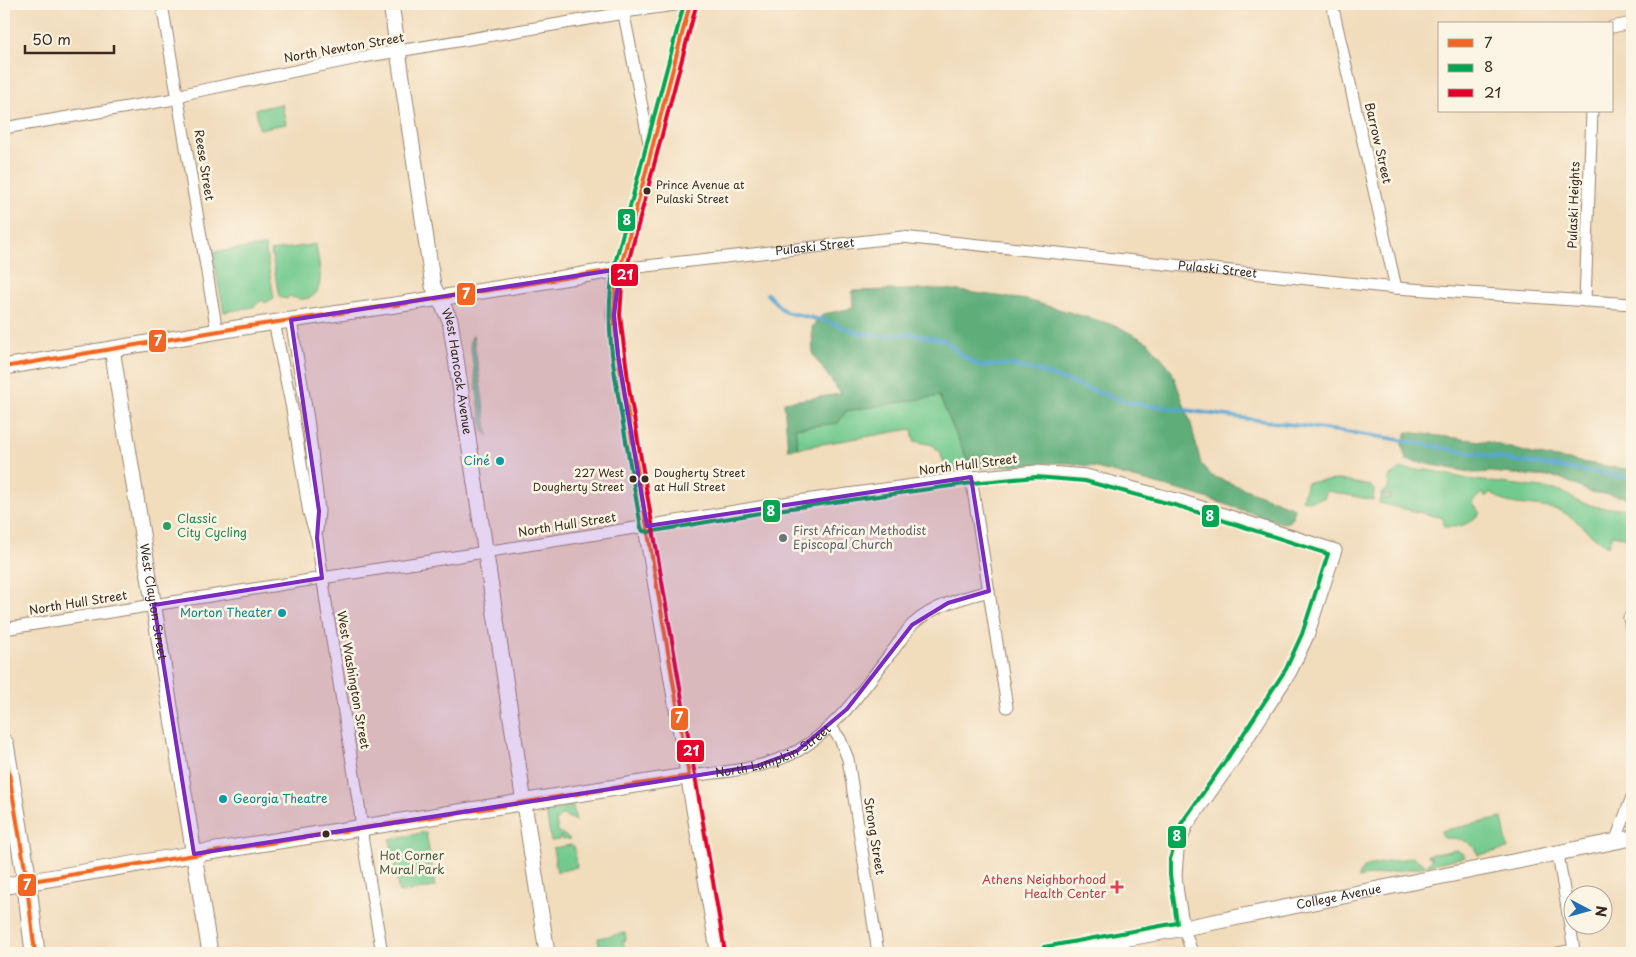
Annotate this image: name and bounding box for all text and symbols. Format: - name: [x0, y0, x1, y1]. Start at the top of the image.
- scale bar: [25, 22, 114, 54]
- legend: [1438, 22, 1614, 112]
- text: 50 m: [32, 27, 71, 50]
- street label: North Newton Street: [282, 28, 405, 66]
- text: 7: [1484, 30, 1493, 53]
- text: 8: [1484, 54, 1493, 77]
- text: 21: [1484, 80, 1501, 103]
- street label: Barrow Street: [1361, 100, 1397, 185]
- street label: Reese Street: [190, 128, 219, 202]
- street label: Pulaski Heights: [1562, 161, 1584, 249]
- place label: Prince Avenue at Pulaski Street: [656, 176, 745, 207]
- marker: Prince Avenue at Pulaski Street: [642, 186, 652, 196]
- line badge: 8: [617, 208, 636, 232]
- text: 8: [623, 209, 632, 230]
- street label: Pulaski Street: [774, 232, 856, 259]
- street label: Pulaski Street: [1177, 256, 1259, 282]
- line badge: 21: [610, 263, 639, 287]
- text: 21: [617, 264, 634, 285]
- line badge: 7: [456, 282, 476, 306]
- text: 7: [462, 283, 471, 304]
- street label: West Hancock Avenue: [437, 305, 477, 436]
- line badge: 7: [148, 329, 167, 353]
- text: 7: [154, 330, 163, 351]
- street label: North Hull Street: [918, 449, 1018, 479]
- place label: Ciné: [463, 451, 490, 469]
- marker: Ciné: [494, 455, 506, 467]
- place label: 227 West Dougherty Street: [533, 464, 625, 495]
- place label: Dougherty Street at Hull Street: [654, 464, 746, 495]
- marker: 227 West Dougherty Street: [628, 474, 638, 484]
- marker: Dougherty Street at Hull Street: [640, 474, 650, 484]
- line badge: 8: [762, 499, 781, 523]
- text: 8: [767, 500, 776, 521]
- line badge: 8: [1201, 504, 1220, 528]
- text: 8: [1206, 505, 1215, 526]
- street label: North Hull Street: [517, 507, 617, 541]
- place label: Classic City Cycling: [177, 509, 247, 541]
- marker: Classic City Cycling: [161, 520, 173, 532]
- place label: First African Methodist Episcopal Church: [793, 521, 927, 553]
- marker: First African Methodist Episcopal Church: [777, 532, 789, 544]
- street label: West Clayton Street: [136, 542, 172, 661]
- street label: North Hull Street: [28, 585, 128, 619]
- place label: Morton Theater: [180, 603, 272, 621]
- marker: Morton Theater: [276, 607, 288, 619]
- street label: West Washington Street: [333, 609, 375, 750]
- line badge: 7: [670, 707, 689, 731]
- text: 7: [675, 707, 684, 728]
- street label: North Lumpkin Street: [714, 720, 835, 781]
- line badge: 21: [676, 739, 705, 763]
- text: 21: [683, 740, 700, 761]
- place label: Georgia Theatre: [233, 789, 327, 807]
- marker: Georgia Theatre: [217, 793, 229, 805]
- street label: Strong Street: [860, 796, 890, 876]
- line badge: 8: [1167, 825, 1187, 849]
- text: 8: [1173, 825, 1182, 846]
- unlabelled marker: [321, 829, 331, 839]
- park label: Hot Corner Mural Park: [379, 846, 445, 878]
- place label: Athens Neighborhood Health Center: [982, 870, 1106, 902]
- line badge: 7: [17, 873, 37, 897]
- text: 7: [23, 874, 32, 895]
- street label: College Avenue: [1294, 879, 1382, 913]
- marker: Athens Neighborhood Health Center: [1110, 880, 1124, 894]
- north arrow: [1564, 884, 1614, 934]
- text: N: [1590, 905, 1612, 918]

